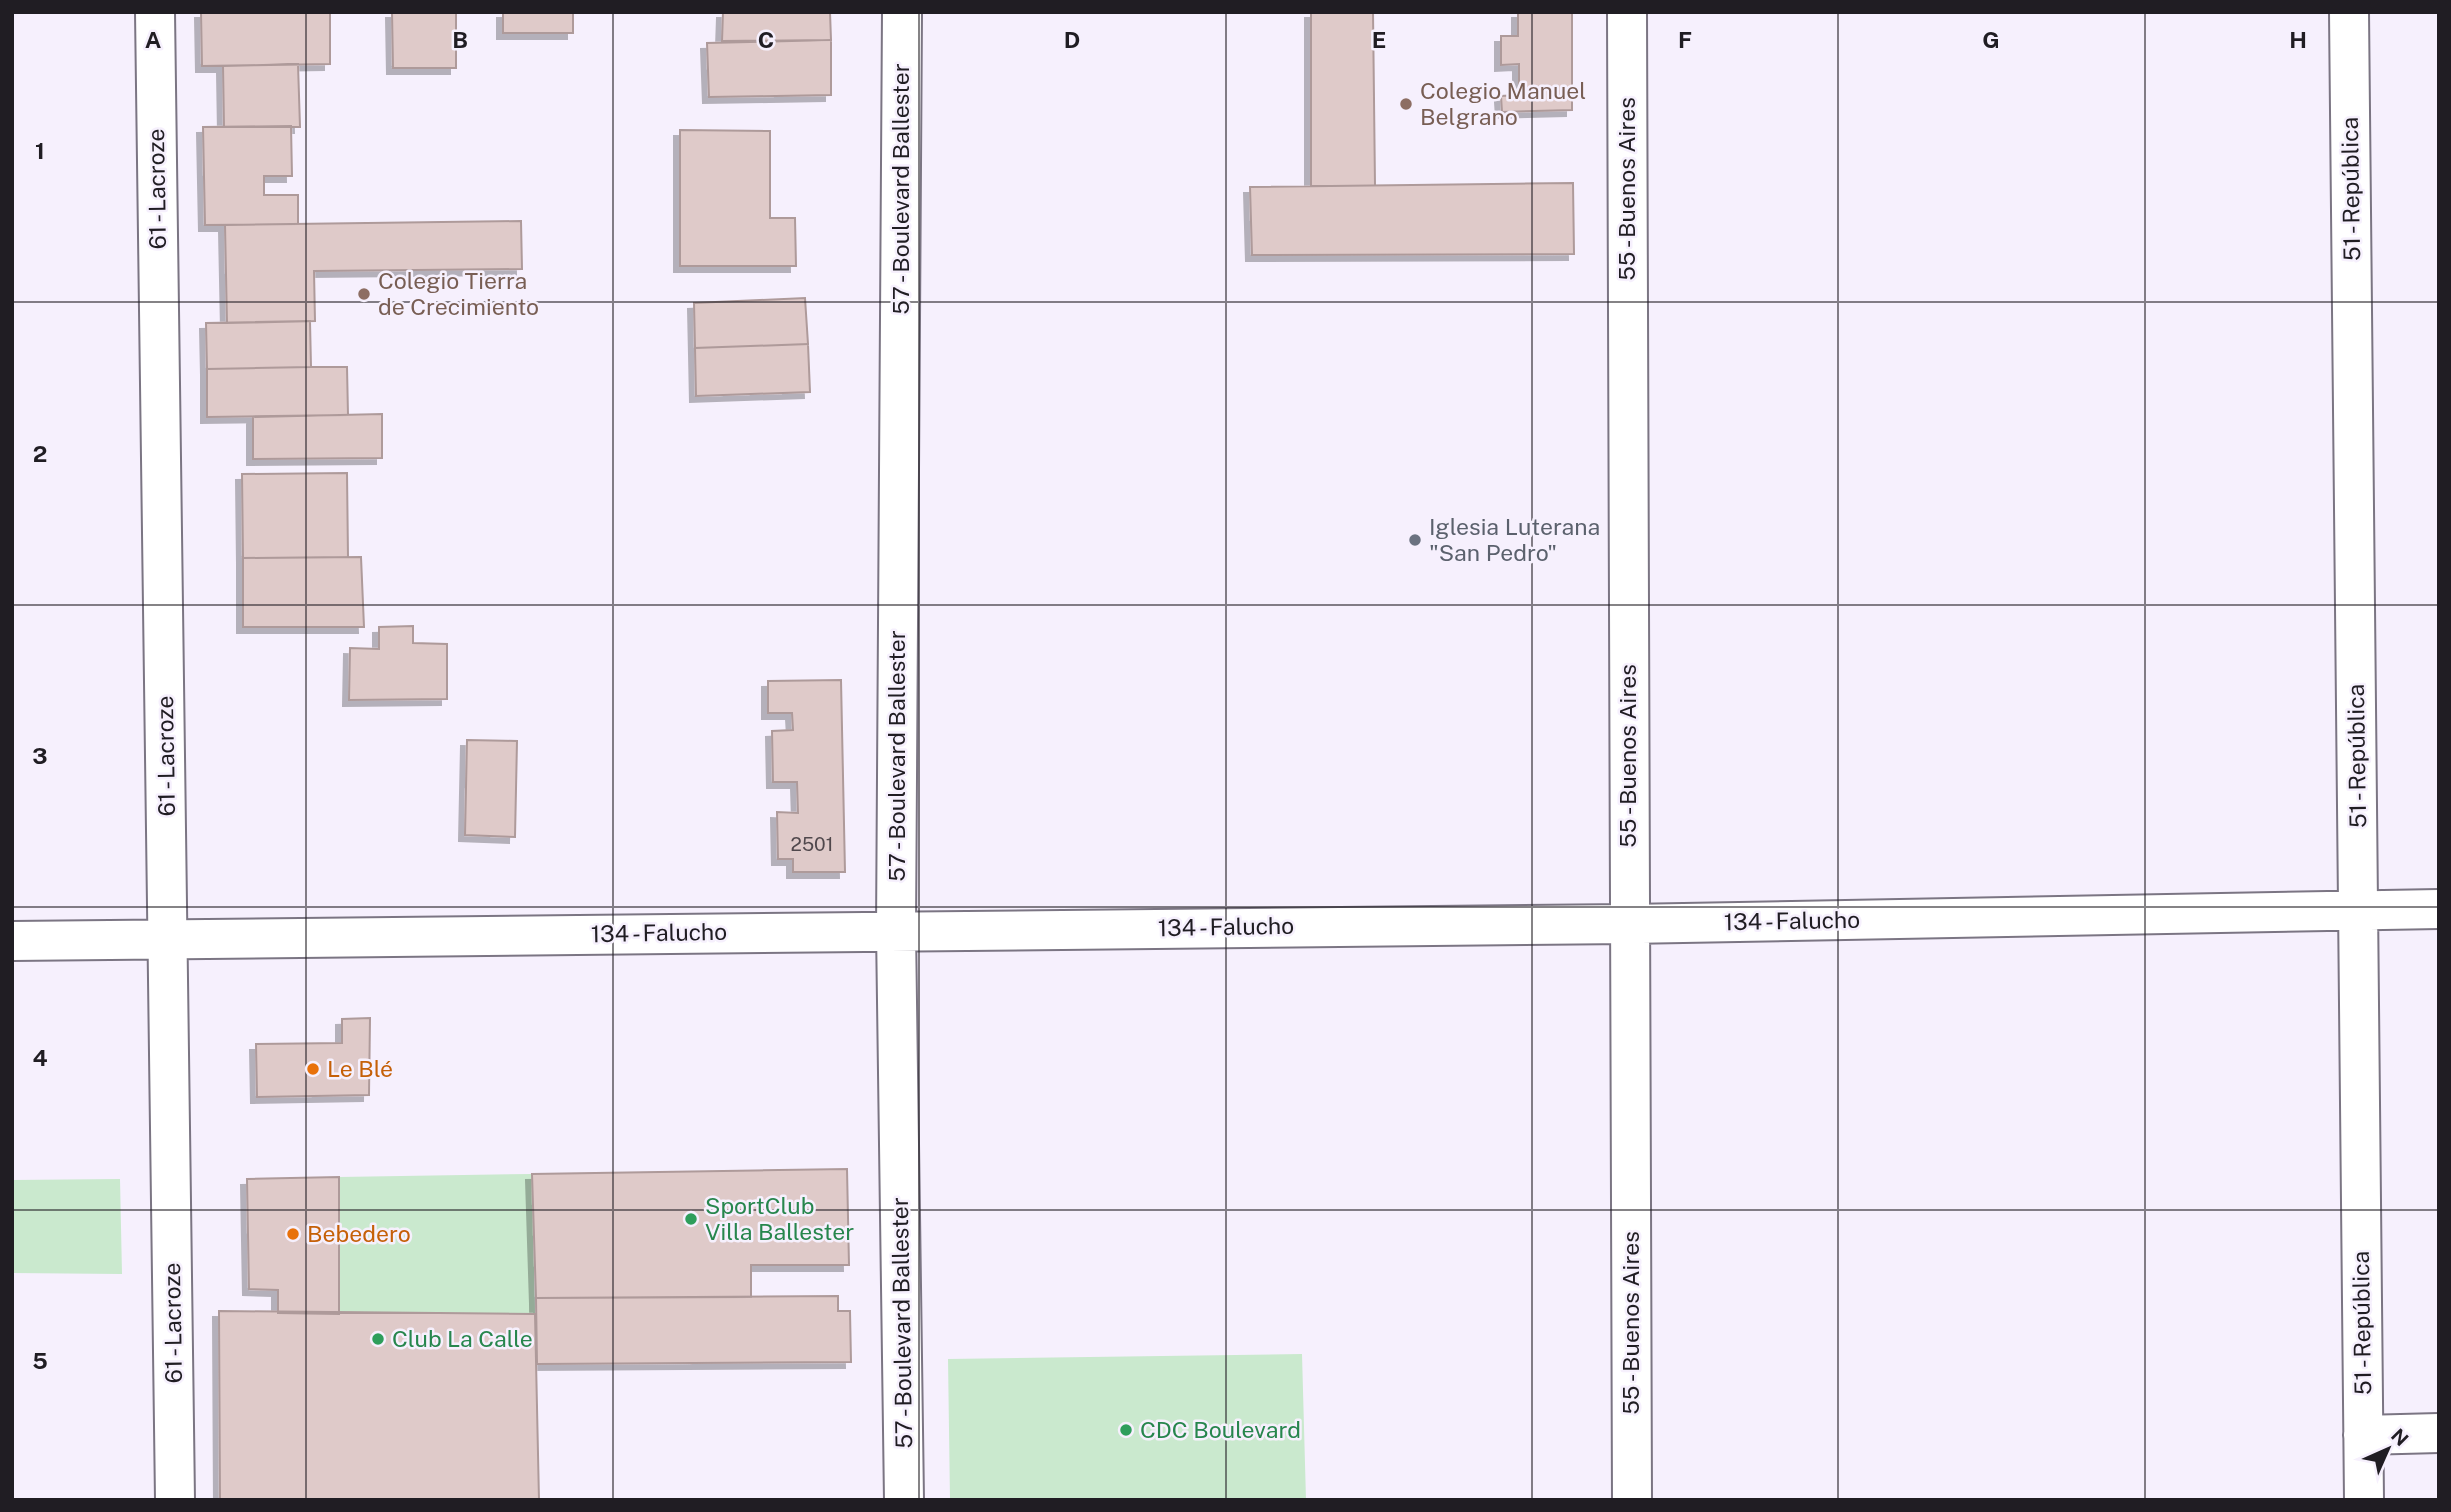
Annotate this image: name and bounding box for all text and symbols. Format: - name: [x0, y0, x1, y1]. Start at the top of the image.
- text: A: [145, 26, 162, 53]
- text: B: [452, 26, 468, 53]
- text: C: [758, 26, 774, 53]
- text: D: [1064, 26, 1080, 53]
- text: E: [1372, 26, 1386, 53]
- text: F: [1678, 26, 1692, 53]
- text: G: [1982, 26, 2000, 53]
- text: H: [2289, 26, 2307, 53]
- street label: 57 - Boulevard Ballester: [887, 63, 914, 315]
- place label: Colegio Manuel Belgrano: [1420, 77, 1586, 130]
- marker: Colegio Manuel Belgrano: [1398, 96, 1414, 112]
- street label: 55 - Buenos Aires: [1613, 97, 1640, 281]
- street label: 51 - República: [2336, 117, 2365, 261]
- street label: 61 - Lacroze: [142, 128, 171, 250]
- text: 1: [35, 137, 45, 164]
- place label: Colegio Tierra de Crecimiento: [378, 267, 539, 320]
- marker: Colegio Tierra de Crecimiento: [356, 286, 372, 302]
- text: 2: [33, 440, 47, 467]
- place label: Iglesia Luterana "San Pedro": [1429, 513, 1600, 566]
- marker: Iglesia Luterana "San Pedro": [1407, 532, 1423, 548]
- street label: 57 - Boulevard Ballester: [883, 630, 910, 882]
- street label: 55 - Buenos Aires: [1614, 664, 1641, 848]
- street label: 51 - República: [2342, 684, 2371, 828]
- street label: 61 - Lacroze: [151, 695, 180, 817]
- text: 3: [32, 742, 48, 769]
- house number: 2501: [791, 833, 833, 855]
- street label: 134 - Falucho: [1724, 906, 1860, 935]
- street label: 134 - Falucho: [1158, 912, 1294, 941]
- street label: 134 - Falucho: [591, 918, 727, 947]
- text: 4: [32, 1044, 48, 1071]
- place label: Le Blé: [327, 1055, 393, 1082]
- marker: Le Blé: [305, 1061, 321, 1077]
- place label: SportClub Villa Ballester: [705, 1192, 854, 1245]
- street label: 57 - Boulevard Ballester: [886, 1197, 917, 1449]
- marker: SportClub Villa Ballester: [683, 1211, 699, 1227]
- place label: Bebedero: [307, 1220, 411, 1247]
- marker: Bebedero: [285, 1226, 301, 1242]
- street label: 55 - Buenos Aires: [1617, 1231, 1644, 1415]
- street label: 51 - República: [2347, 1251, 2376, 1395]
- street label: 61 - Lacroze: [158, 1262, 187, 1384]
- place label: Club La Calle: [392, 1325, 533, 1352]
- marker: Club La Calle: [370, 1331, 386, 1347]
- text: 5: [32, 1347, 48, 1374]
- north arrow: [2353, 1414, 2423, 1484]
- place label: CDC Boulevard: [1140, 1416, 1301, 1443]
- marker: CDC Boulevard: [1118, 1422, 1134, 1438]
- text: N: [2387, 1424, 2413, 1450]

